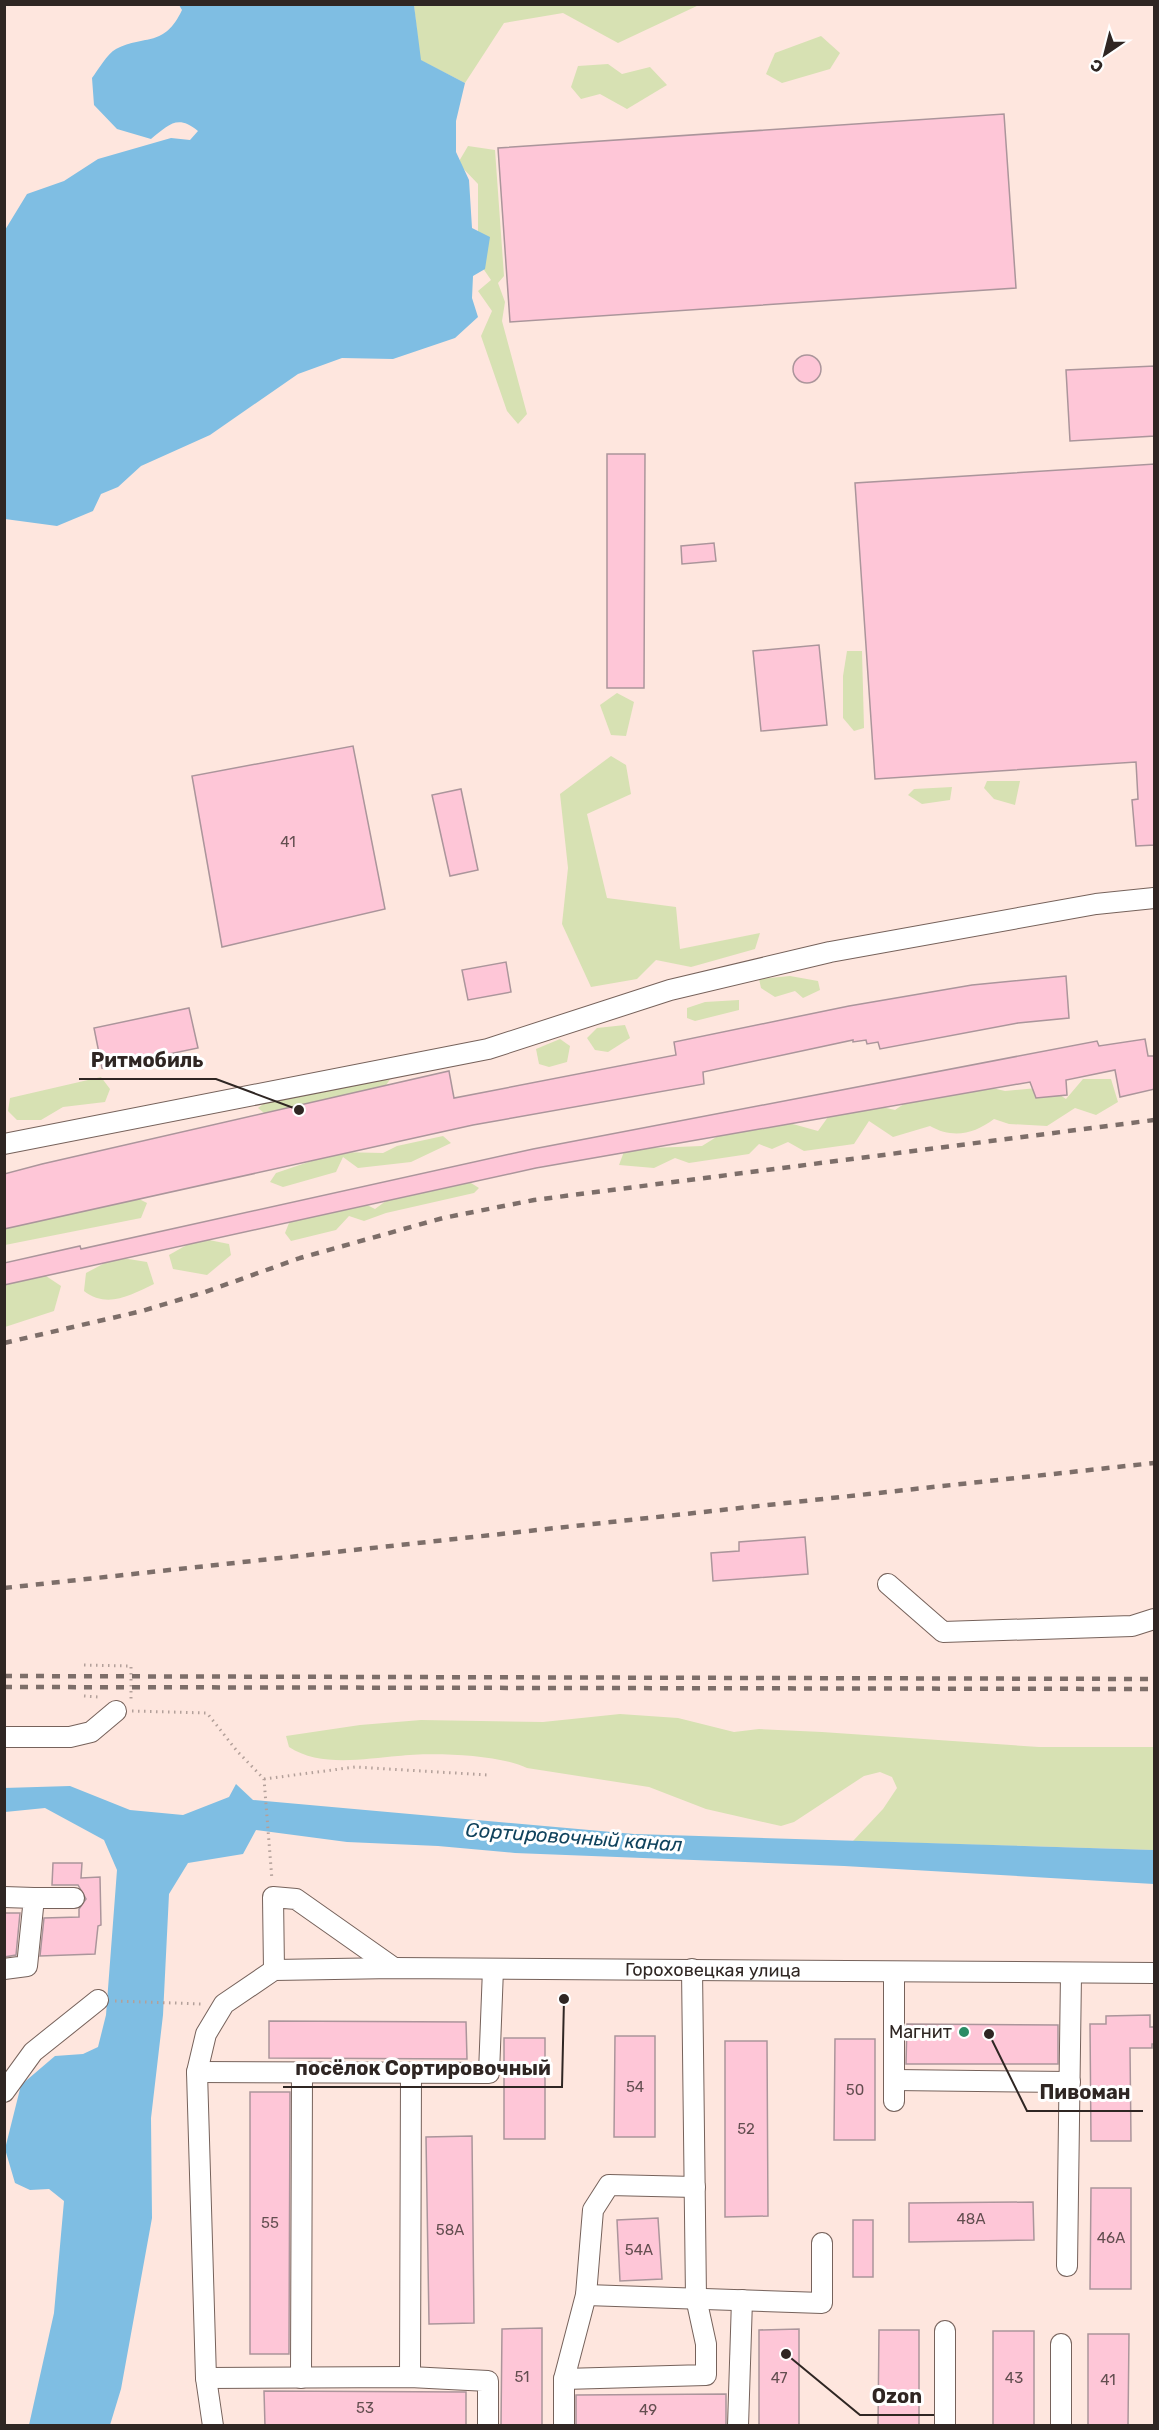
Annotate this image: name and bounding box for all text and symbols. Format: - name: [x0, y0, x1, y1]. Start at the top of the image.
- north arrow: [1075, 24, 1135, 84]
- text: С: [1087, 55, 1107, 77]
- house number: 41: [280, 833, 296, 851]
- callout: Ритмобиль: [79, 1041, 216, 1079]
- text: Ритмобиль: [91, 1048, 203, 1072]
- water label: Сортировочный канал: [465, 1817, 684, 1857]
- street label: Гороховецкая улица: [625, 1959, 801, 1982]
- place label: Магнит: [889, 2021, 952, 2043]
- marker: Магнит: [957, 2025, 971, 2039]
- callout: посёлок Сортировочный: [283, 2049, 562, 2087]
- text: посёлок Сортировочный: [295, 2056, 551, 2080]
- callout: Пивоман: [1027, 2073, 1143, 2111]
- house number: 54: [626, 2078, 644, 2096]
- text: Пивоман: [1039, 2080, 1131, 2104]
- house number: 50: [846, 2081, 864, 2099]
- house number: 52: [737, 2120, 755, 2138]
- house number: 48А: [957, 2210, 985, 2228]
- house number: 55: [261, 2214, 279, 2232]
- house number: 58А: [436, 2221, 464, 2239]
- house number: 46А: [1097, 2229, 1125, 2247]
- house number: 54А: [625, 2241, 653, 2259]
- house number: 51: [514, 2368, 530, 2386]
- house number: 47: [771, 2369, 788, 2387]
- house number: 43: [1005, 2369, 1023, 2387]
- house number: 41: [1100, 2371, 1116, 2389]
- callout: Ozon: [860, 2377, 934, 2415]
- text: Ozon: [872, 2384, 922, 2408]
- house number: 53: [356, 2399, 374, 2417]
- house number: 49: [639, 2401, 657, 2419]

